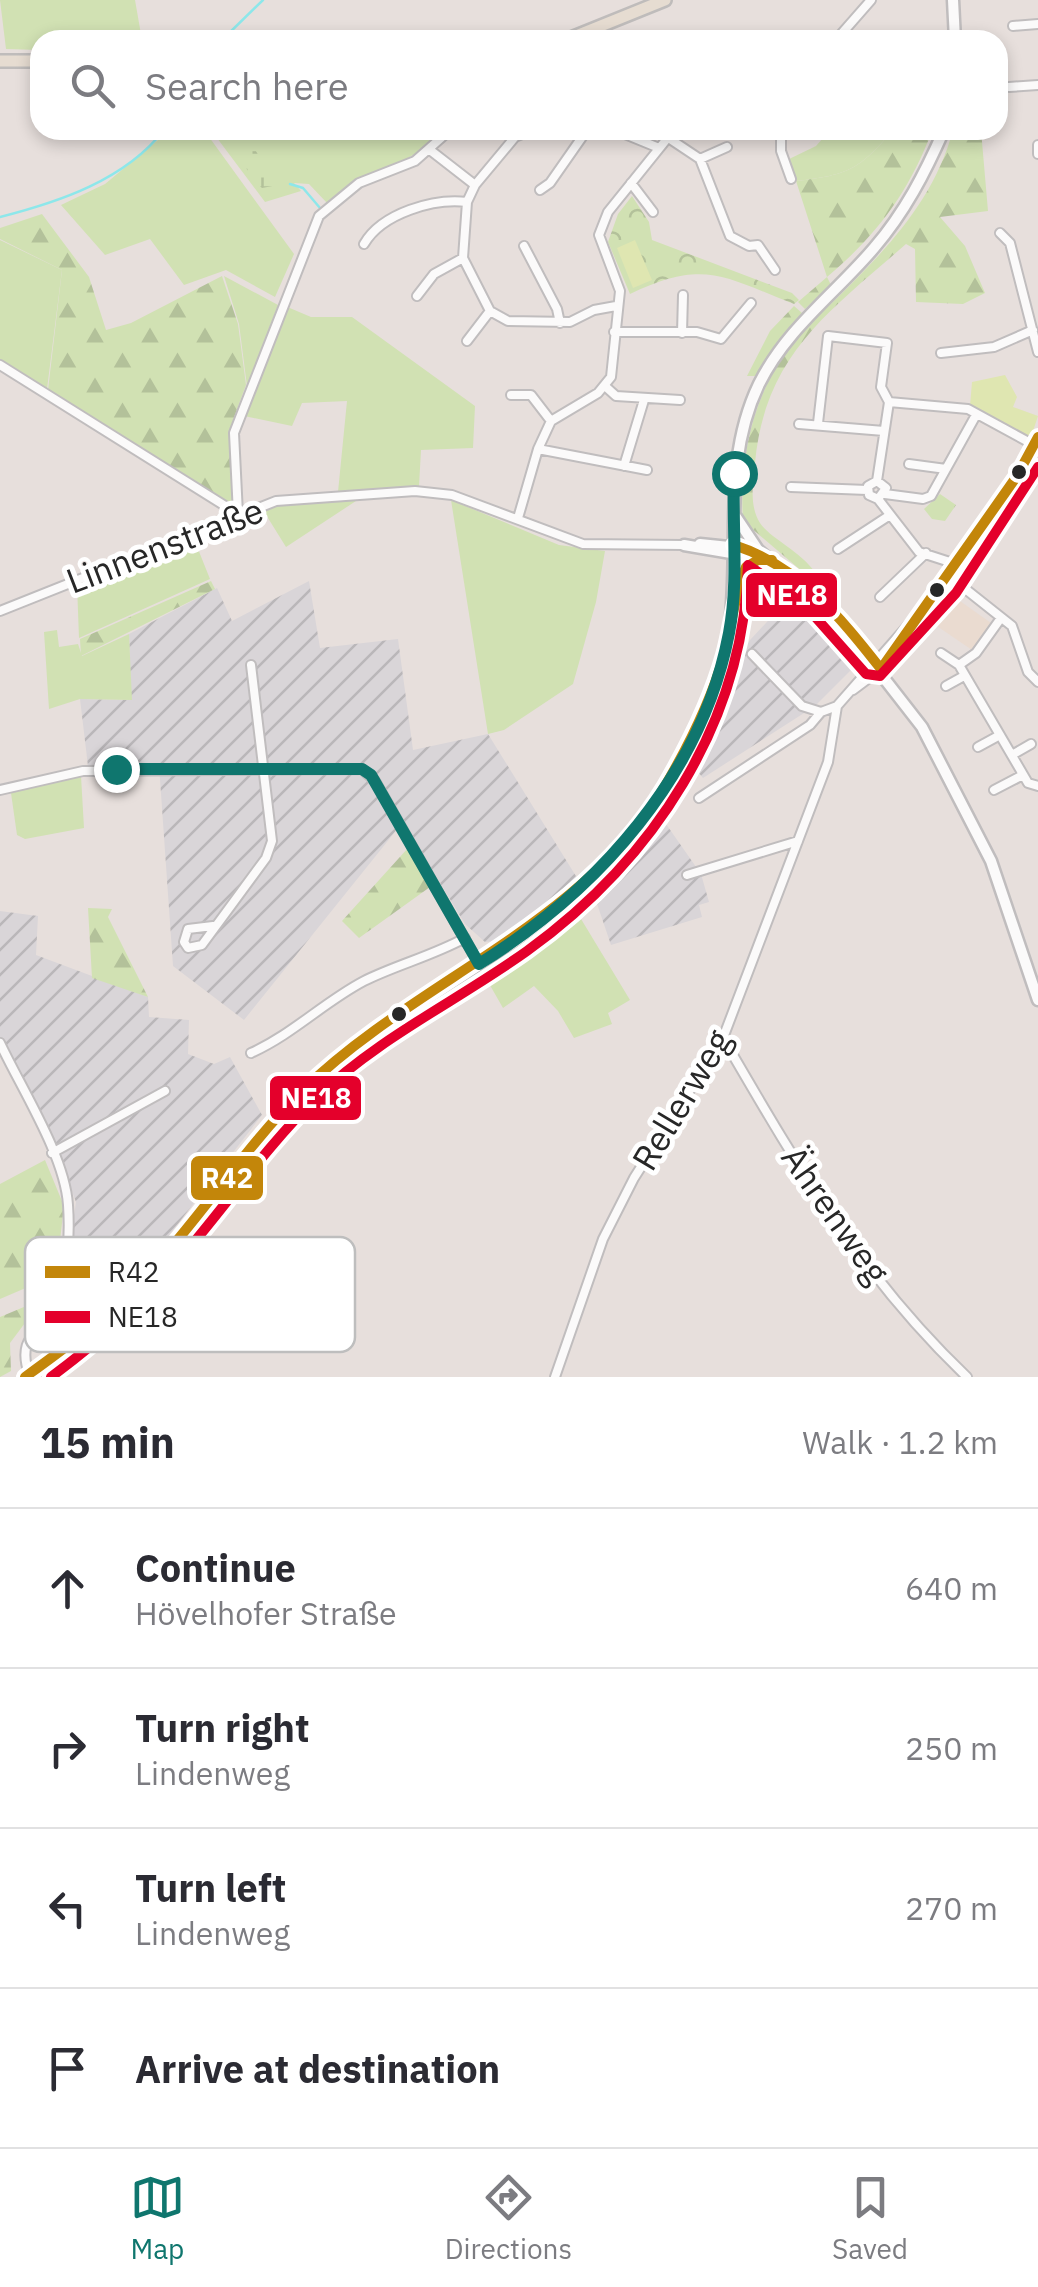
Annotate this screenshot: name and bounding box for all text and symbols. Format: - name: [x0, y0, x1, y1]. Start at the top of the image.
- search box: [30, 30, 1008, 140]
- icon: search: [65, 58, 120, 113]
- text: Search here: [145, 61, 349, 110]
- route start: [712, 451, 758, 497]
- unlabelled marker: [1009, 462, 1029, 482]
- street label: Linnenstraße: [60, 486, 270, 604]
- line badge: NE18: [744, 571, 839, 619]
- text: NE18: [757, 576, 827, 613]
- unlabelled marker: [927, 580, 947, 600]
- route end: [94, 747, 140, 793]
- unlabelled marker: [389, 1004, 409, 1024]
- street label: Rellerweg: [621, 1020, 741, 1178]
- line badge: NE18: [268, 1074, 363, 1122]
- text: NE18: [281, 1079, 351, 1116]
- street label: Ährenweg: [772, 1136, 900, 1293]
- line badge: R42: [189, 1154, 265, 1202]
- text: R42: [201, 1159, 253, 1196]
- legend: [25, 1237, 355, 1352]
- text: R42: [108, 1253, 160, 1290]
- text: NE18: [108, 1298, 178, 1335]
- text: 15 min: [40, 1415, 175, 1470]
- text: Walk · 1.2 km: [802, 1421, 998, 1463]
- text: Continue: [135, 1543, 296, 1592]
- icon: ahead: [40, 1561, 95, 1616]
- text: 640 m: [905, 1567, 998, 1609]
- text: Hövelhofer Straße: [135, 1592, 397, 1634]
- text: Turn right: [135, 1703, 310, 1752]
- icon: right: [40, 1721, 95, 1776]
- text: 250 m: [905, 1727, 998, 1769]
- text: Lindenweg: [135, 1752, 290, 1794]
- text: Turn left: [135, 1863, 286, 1912]
- icon: left: [40, 1881, 95, 1936]
- text: 270 m: [905, 1887, 998, 1929]
- text: Lindenweg: [135, 1912, 290, 1954]
- icon: arrive: [40, 2041, 95, 2096]
- text: Arrive at destination: [135, 2044, 500, 2093]
- tab: Map: [130, 2170, 185, 2267]
- tab: Directions: [445, 2170, 572, 2267]
- tab: Saved: [832, 2170, 908, 2267]

